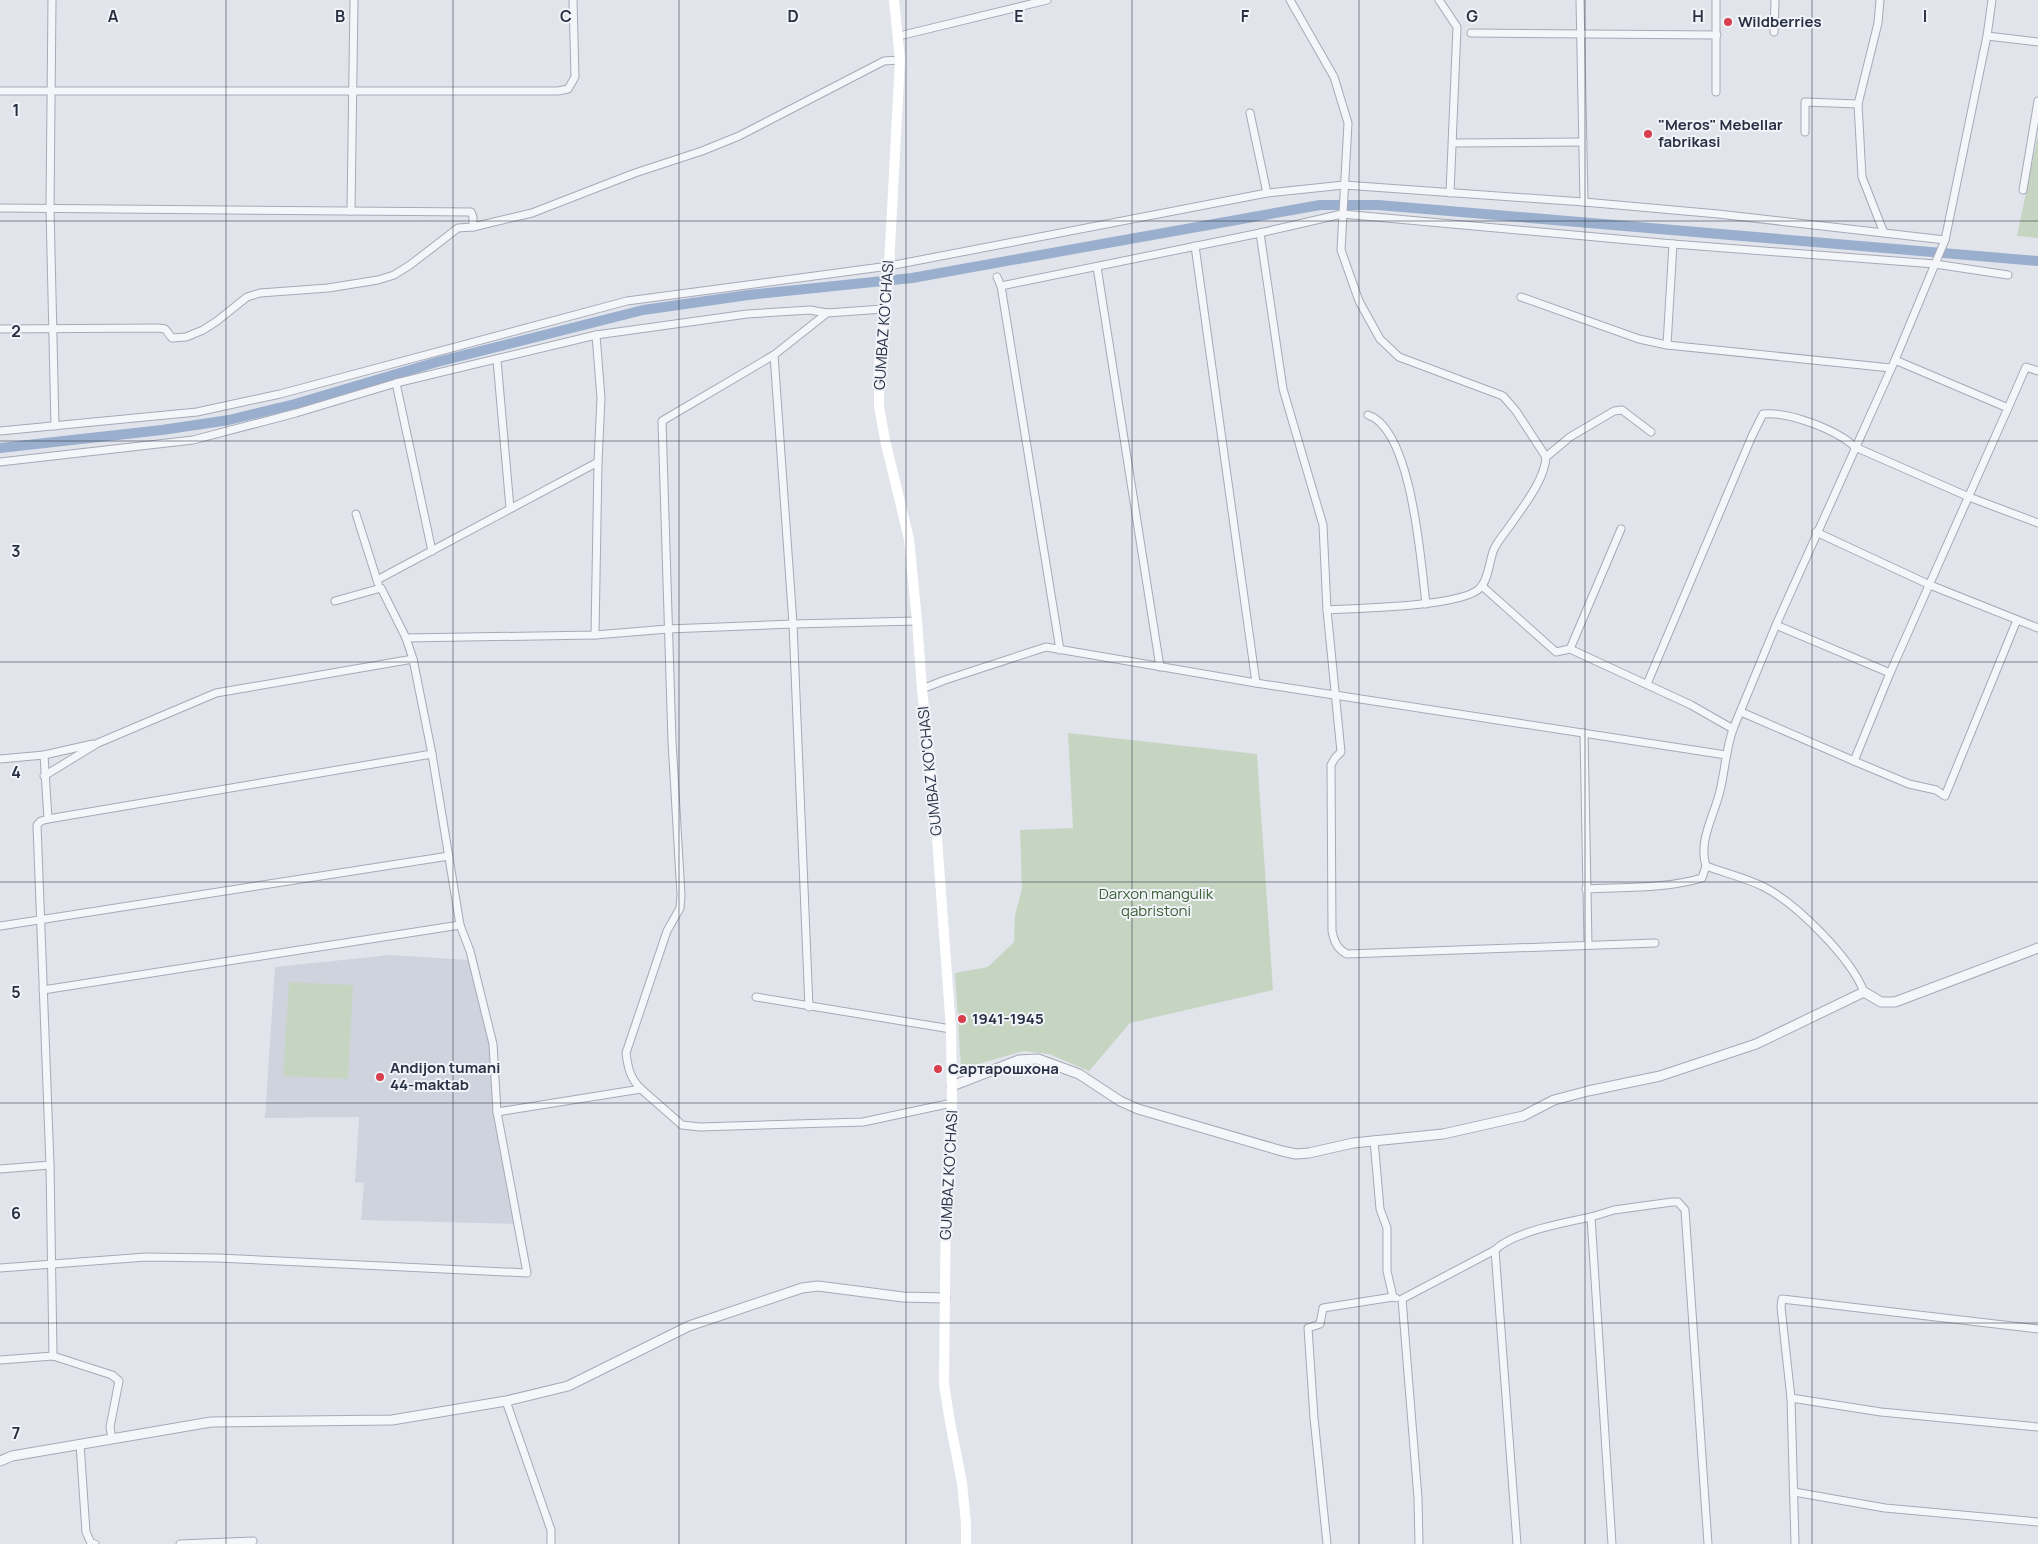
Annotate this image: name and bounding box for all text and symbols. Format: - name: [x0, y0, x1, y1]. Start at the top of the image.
- text: A: [108, 5, 119, 27]
- text: B: [335, 5, 345, 27]
- text: C: [560, 5, 572, 27]
- text: D: [787, 5, 799, 27]
- text: E: [1014, 5, 1024, 27]
- text: F: [1241, 5, 1250, 27]
- text: G: [1466, 5, 1478, 27]
- text: H: [1692, 5, 1704, 27]
- text: I: [1923, 5, 1927, 27]
- place label: Wildberries: [1738, 11, 1822, 32]
- marker: Wildberries: [1722, 16, 1734, 28]
- text: 1: [12, 99, 20, 121]
- place label: "Meros" Mebellar fabrikasi: [1658, 114, 1783, 152]
- marker: "Meros" Mebellar fabrikasi: [1642, 128, 1654, 140]
- street label: GUMBAZ KO'CHASI: [868, 259, 899, 391]
- text: 2: [11, 320, 21, 342]
- text: 3: [11, 540, 21, 562]
- street label: GUMBAZ KO'CHASI: [912, 705, 947, 837]
- text: 4: [11, 761, 21, 783]
- park label: Darxon mangulik qabristoni: [1099, 883, 1214, 921]
- text: 5: [11, 981, 21, 1003]
- place label: 1941-1945: [972, 1008, 1044, 1029]
- marker: 1941-1945: [956, 1013, 968, 1025]
- place label: Andijon tumani 44-maktab: [390, 1057, 500, 1095]
- place label: Сартарошхона: [948, 1058, 1059, 1079]
- marker: Сартарошхона: [932, 1063, 944, 1075]
- marker: Andijon tumani 44-maktab: [374, 1071, 386, 1083]
- street label: GUMBAZ KO'CHASI: [935, 1109, 962, 1240]
- text: 6: [11, 1202, 21, 1224]
- text: 7: [12, 1422, 20, 1444]

